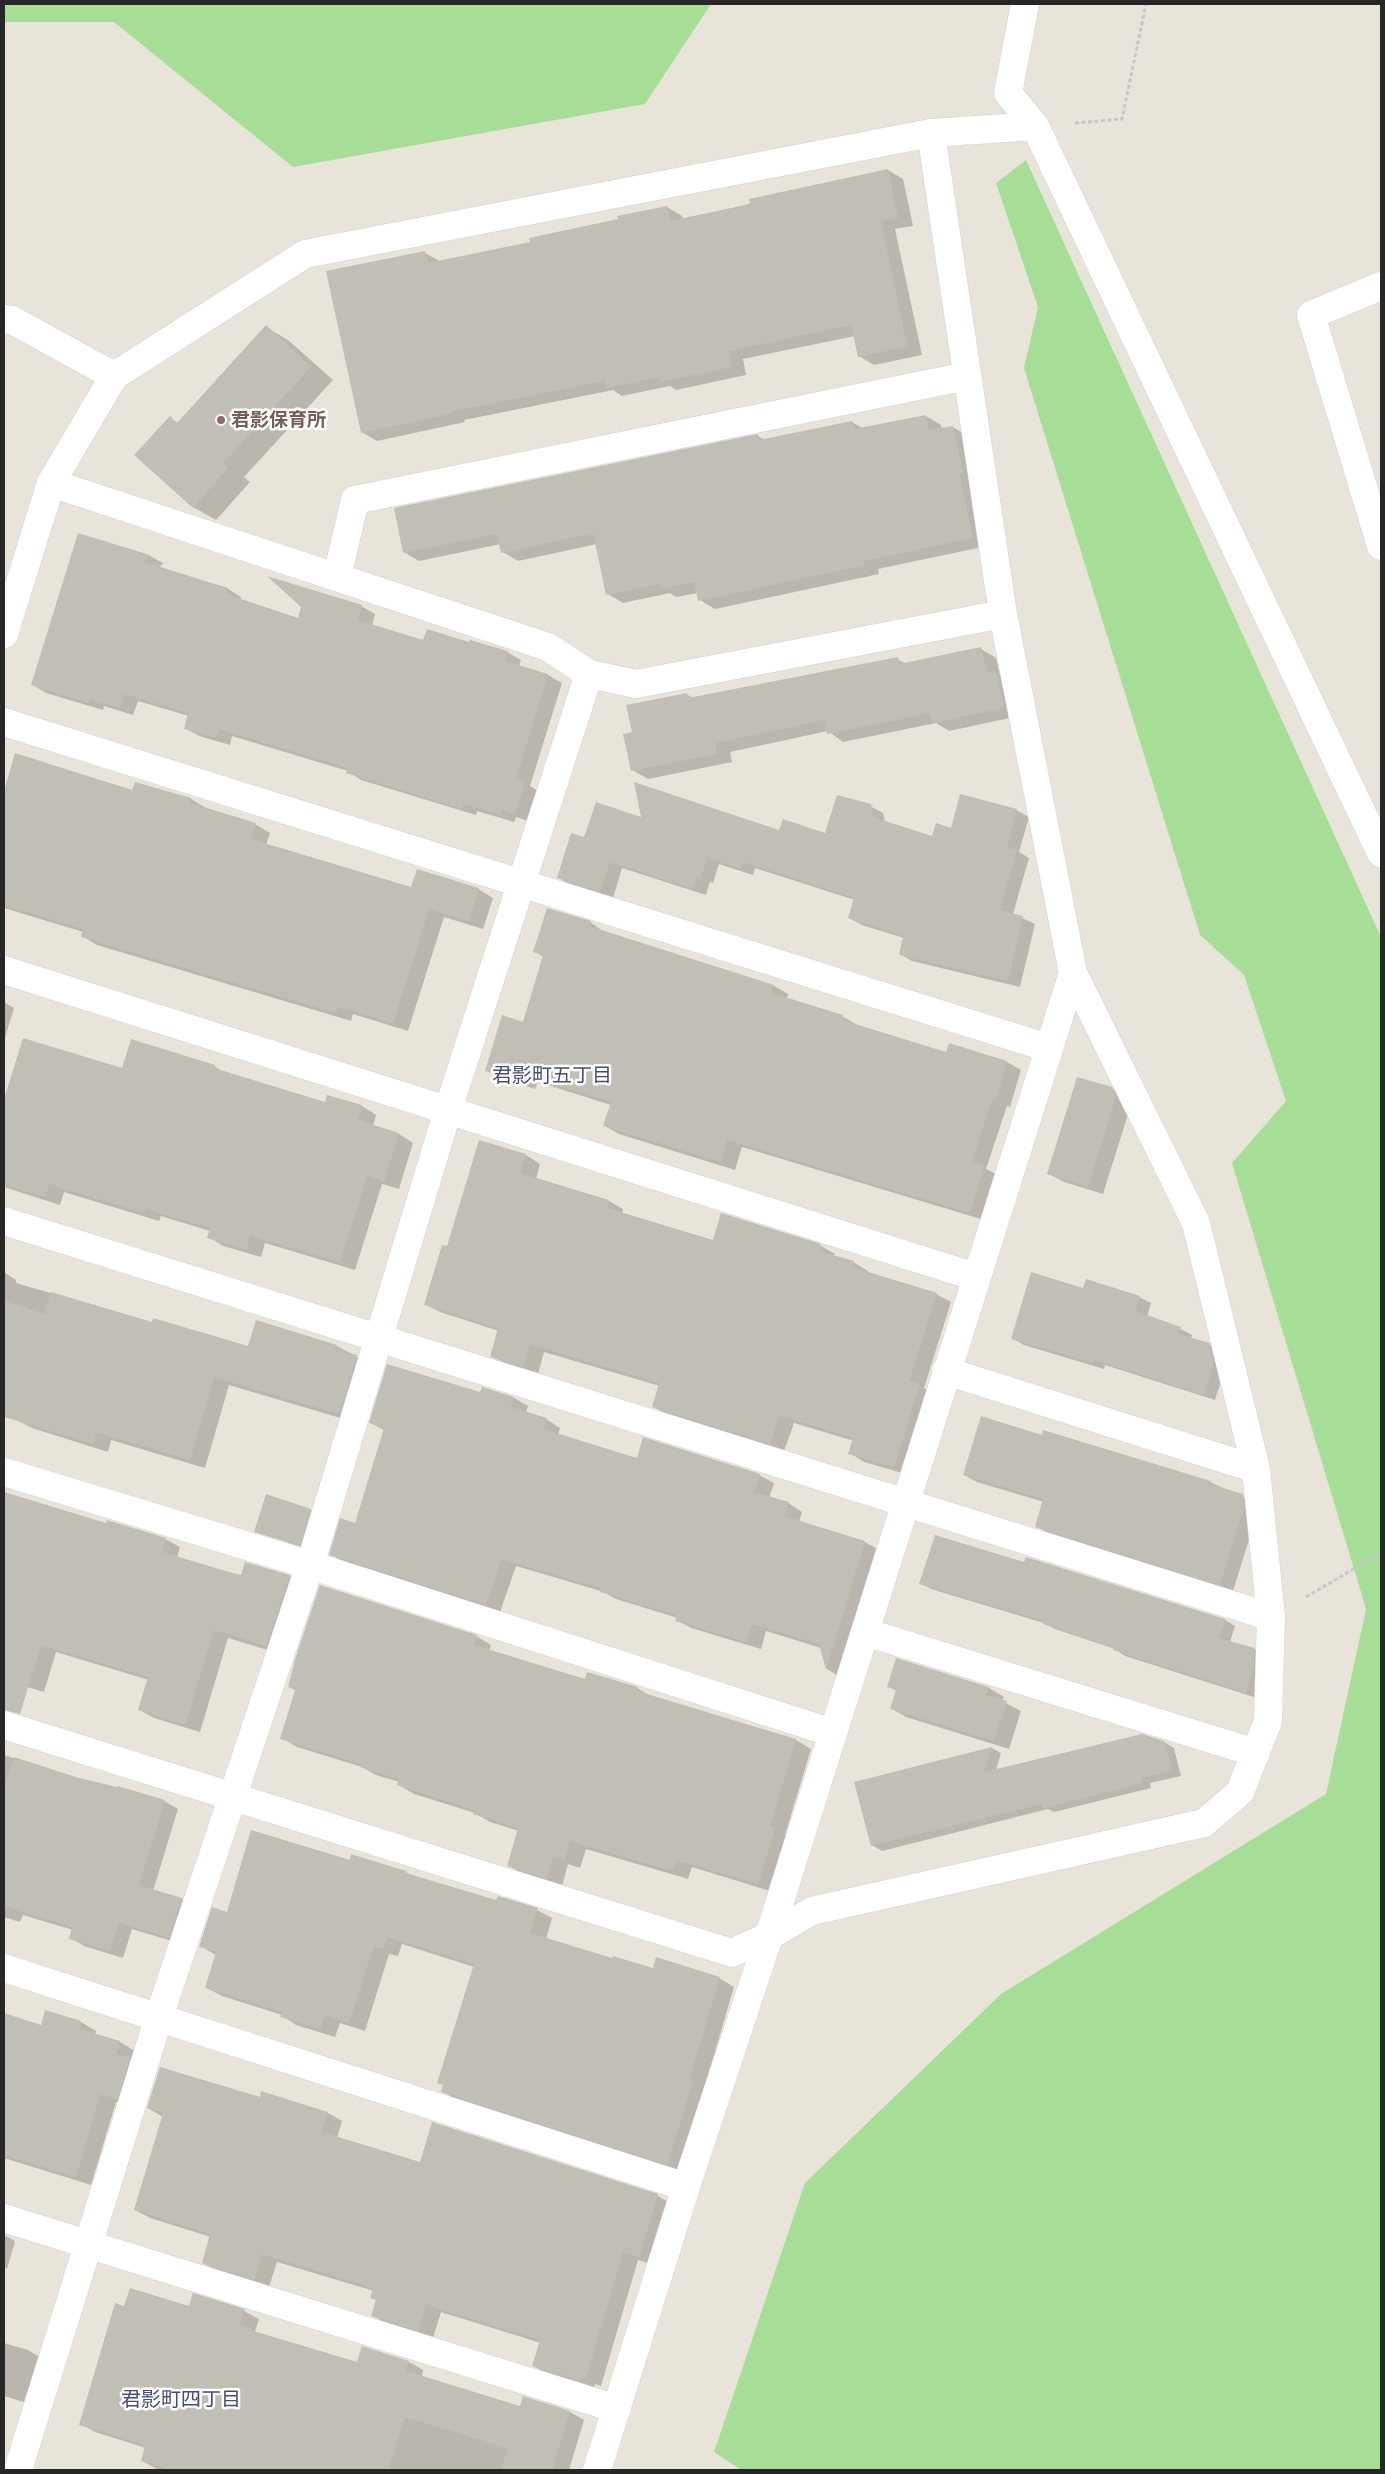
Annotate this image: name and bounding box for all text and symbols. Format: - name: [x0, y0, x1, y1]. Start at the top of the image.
- place label: 君影保育所: [231, 409, 326, 431]
- marker: 君影保育所: [215, 414, 227, 426]
- district label: 君影町五丁目: [492, 1063, 612, 1087]
- district label: 君影町四丁目: [121, 2387, 241, 2411]

